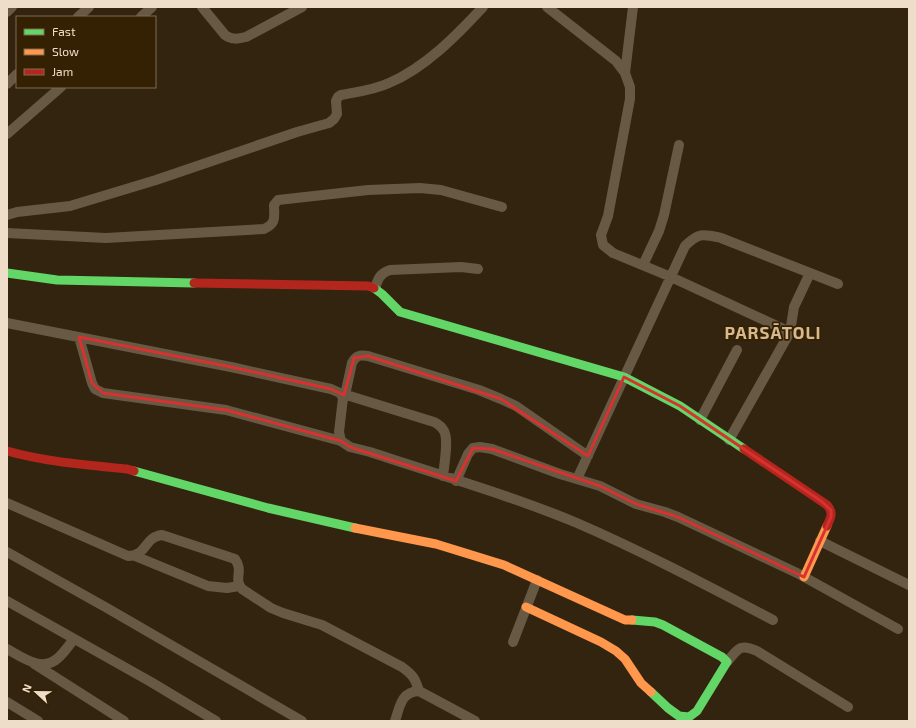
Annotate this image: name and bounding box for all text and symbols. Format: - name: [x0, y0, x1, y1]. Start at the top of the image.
- legend: [16, 16, 156, 88]
- text: Fast: [52, 24, 76, 38]
- text: Slow: [52, 44, 79, 58]
- text: Jam: [52, 64, 73, 78]
- district label: PARSĀTOLI: [725, 322, 821, 342]
- north arrow: [16, 672, 56, 712]
- text: N: [19, 682, 34, 694]

